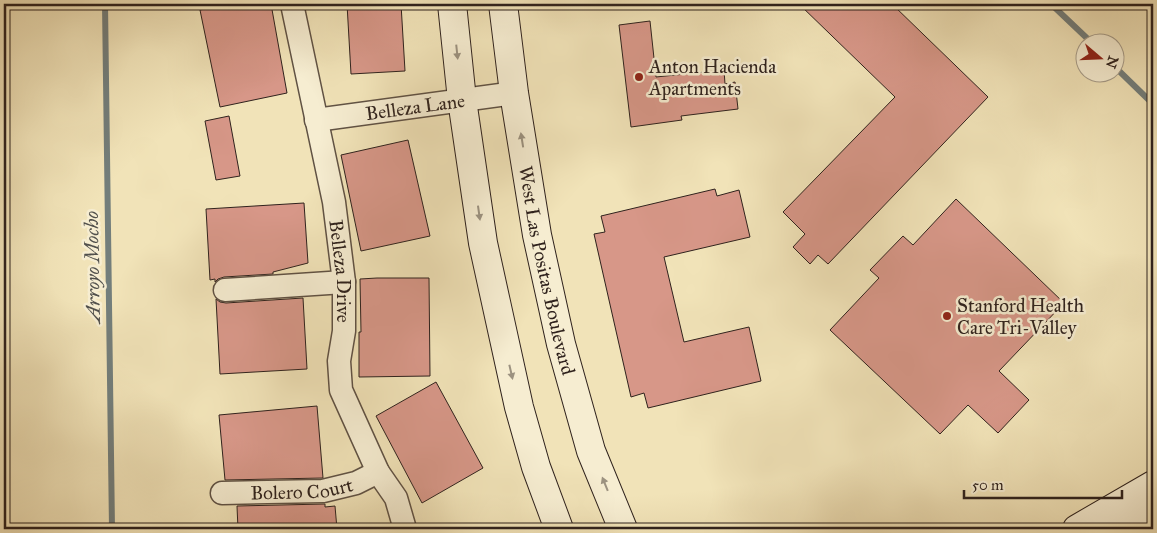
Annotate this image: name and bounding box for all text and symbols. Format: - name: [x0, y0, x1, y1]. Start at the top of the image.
- north arrow: [1074, 32, 1124, 82]
- one-way arrow: [453, 45, 461, 61]
- text: N: [1102, 54, 1122, 71]
- place label: Anton Hacienda Apartments: [648, 55, 777, 100]
- marker: Anton Hacienda Apartments: [633, 71, 645, 83]
- street label: Belleza Lane: [364, 88, 466, 125]
- one-way arrow: [517, 131, 525, 147]
- street label: West Las Positas Boulevard: [514, 164, 581, 378]
- one-way arrow: [475, 206, 483, 222]
- water label: Arroyo Mocho: [79, 210, 105, 325]
- street label: Belleza Drive: [325, 218, 356, 323]
- place label: Stanford Health Care Tri-Valley: [957, 294, 1085, 339]
- marker: Stanford Health Care Tri-Valley: [941, 310, 953, 322]
- one-way arrow: [507, 365, 515, 380]
- scale bar: [964, 468, 1122, 500]
- street label: Bolero Court: [250, 473, 355, 504]
- text: 50 m: [972, 476, 1004, 494]
- one-way arrow: [600, 477, 608, 491]

